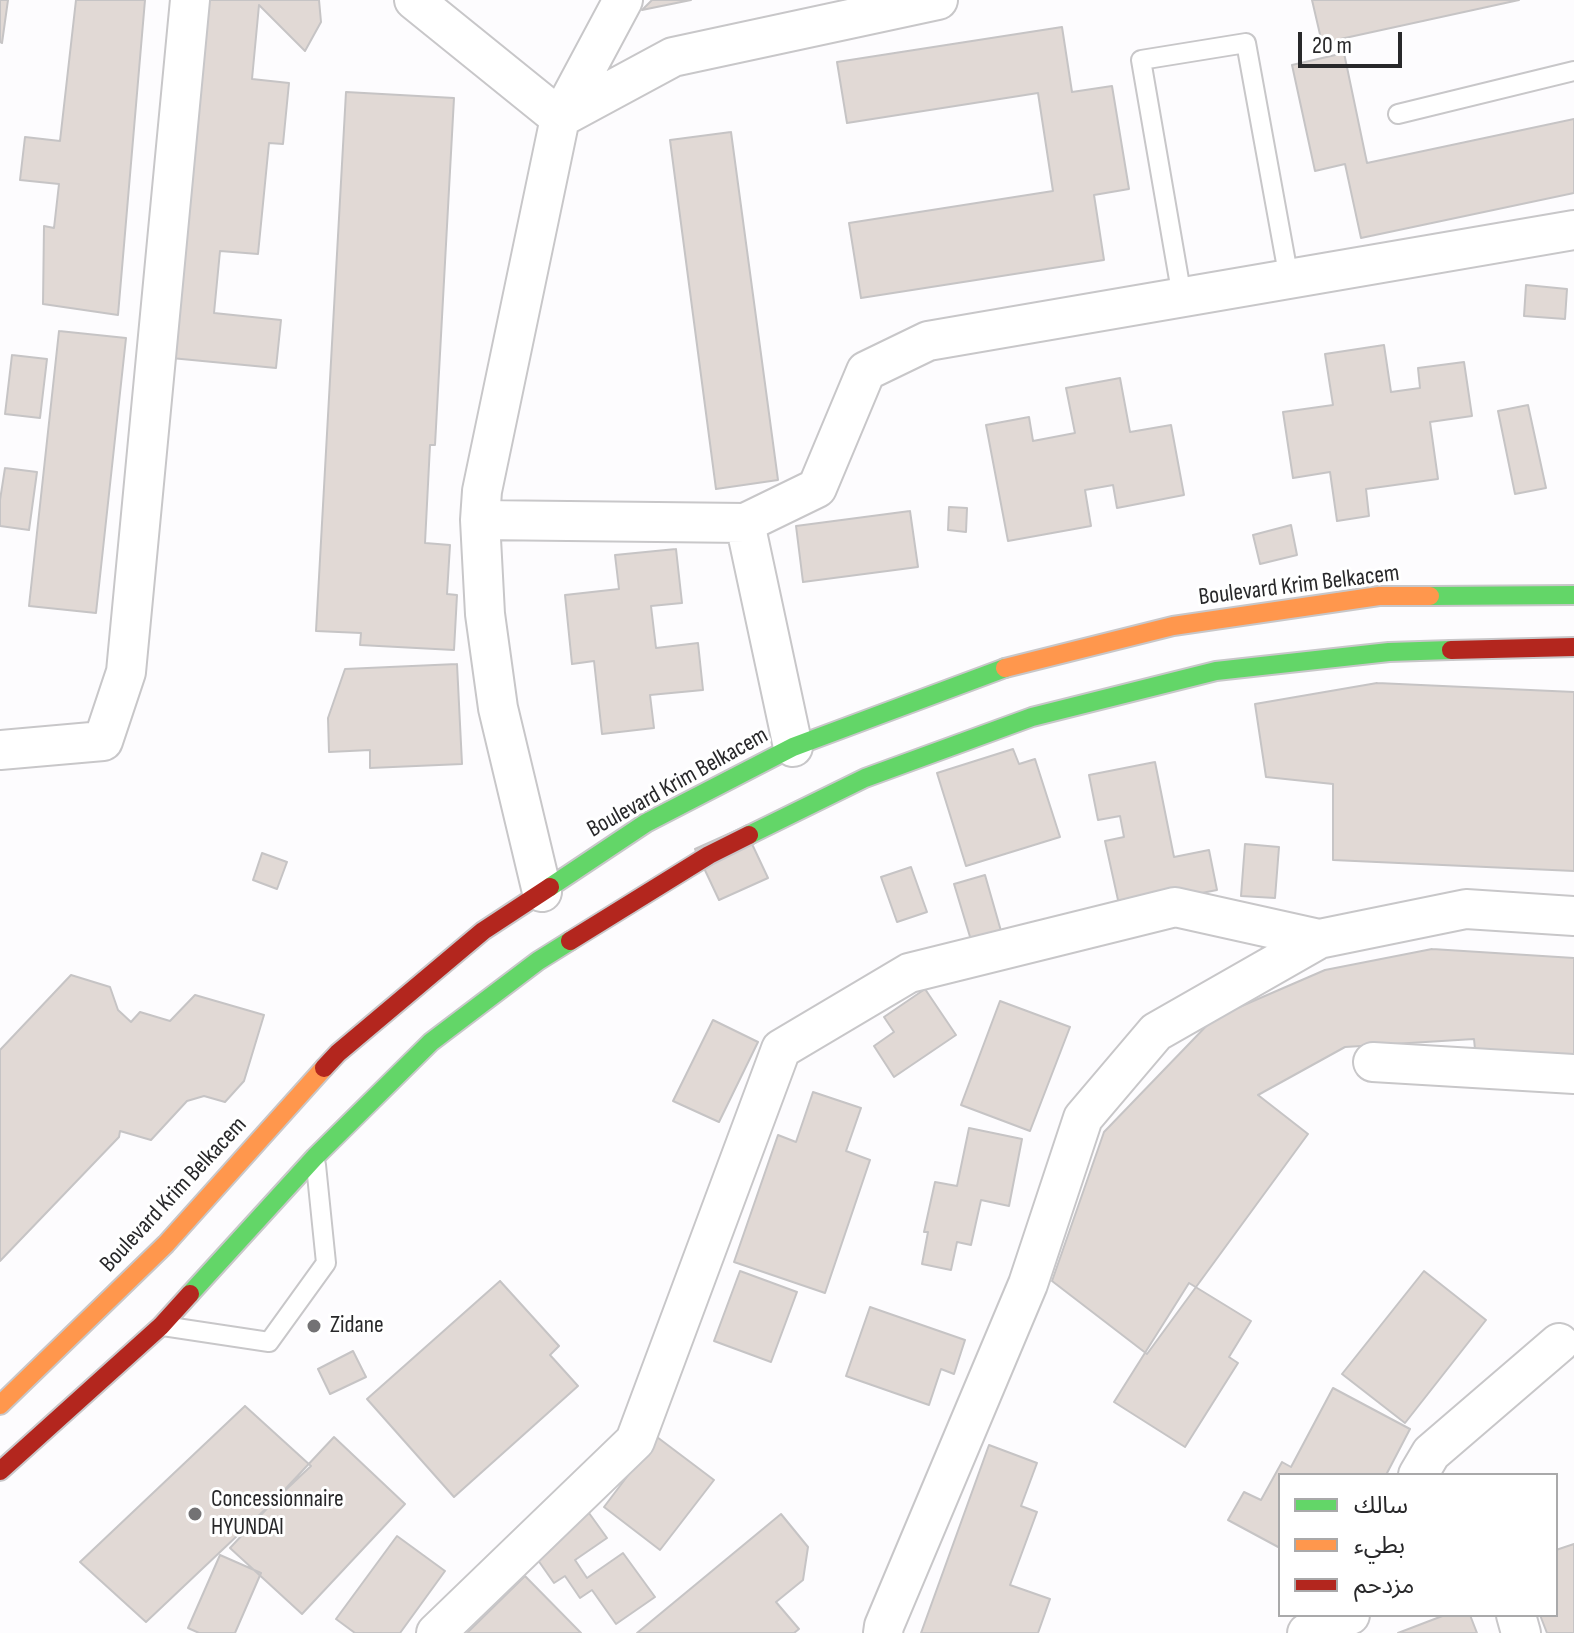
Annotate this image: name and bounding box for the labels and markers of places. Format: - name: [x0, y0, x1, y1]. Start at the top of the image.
- place label: Zidane: [330, 1312, 384, 1340]
- marker: Zidane: [305, 1317, 323, 1335]
- place label: Concessionnaire HYUNDAI: [211, 1486, 344, 1542]
- marker: Concessionnaire HYUNDAI: [186, 1505, 204, 1523]

